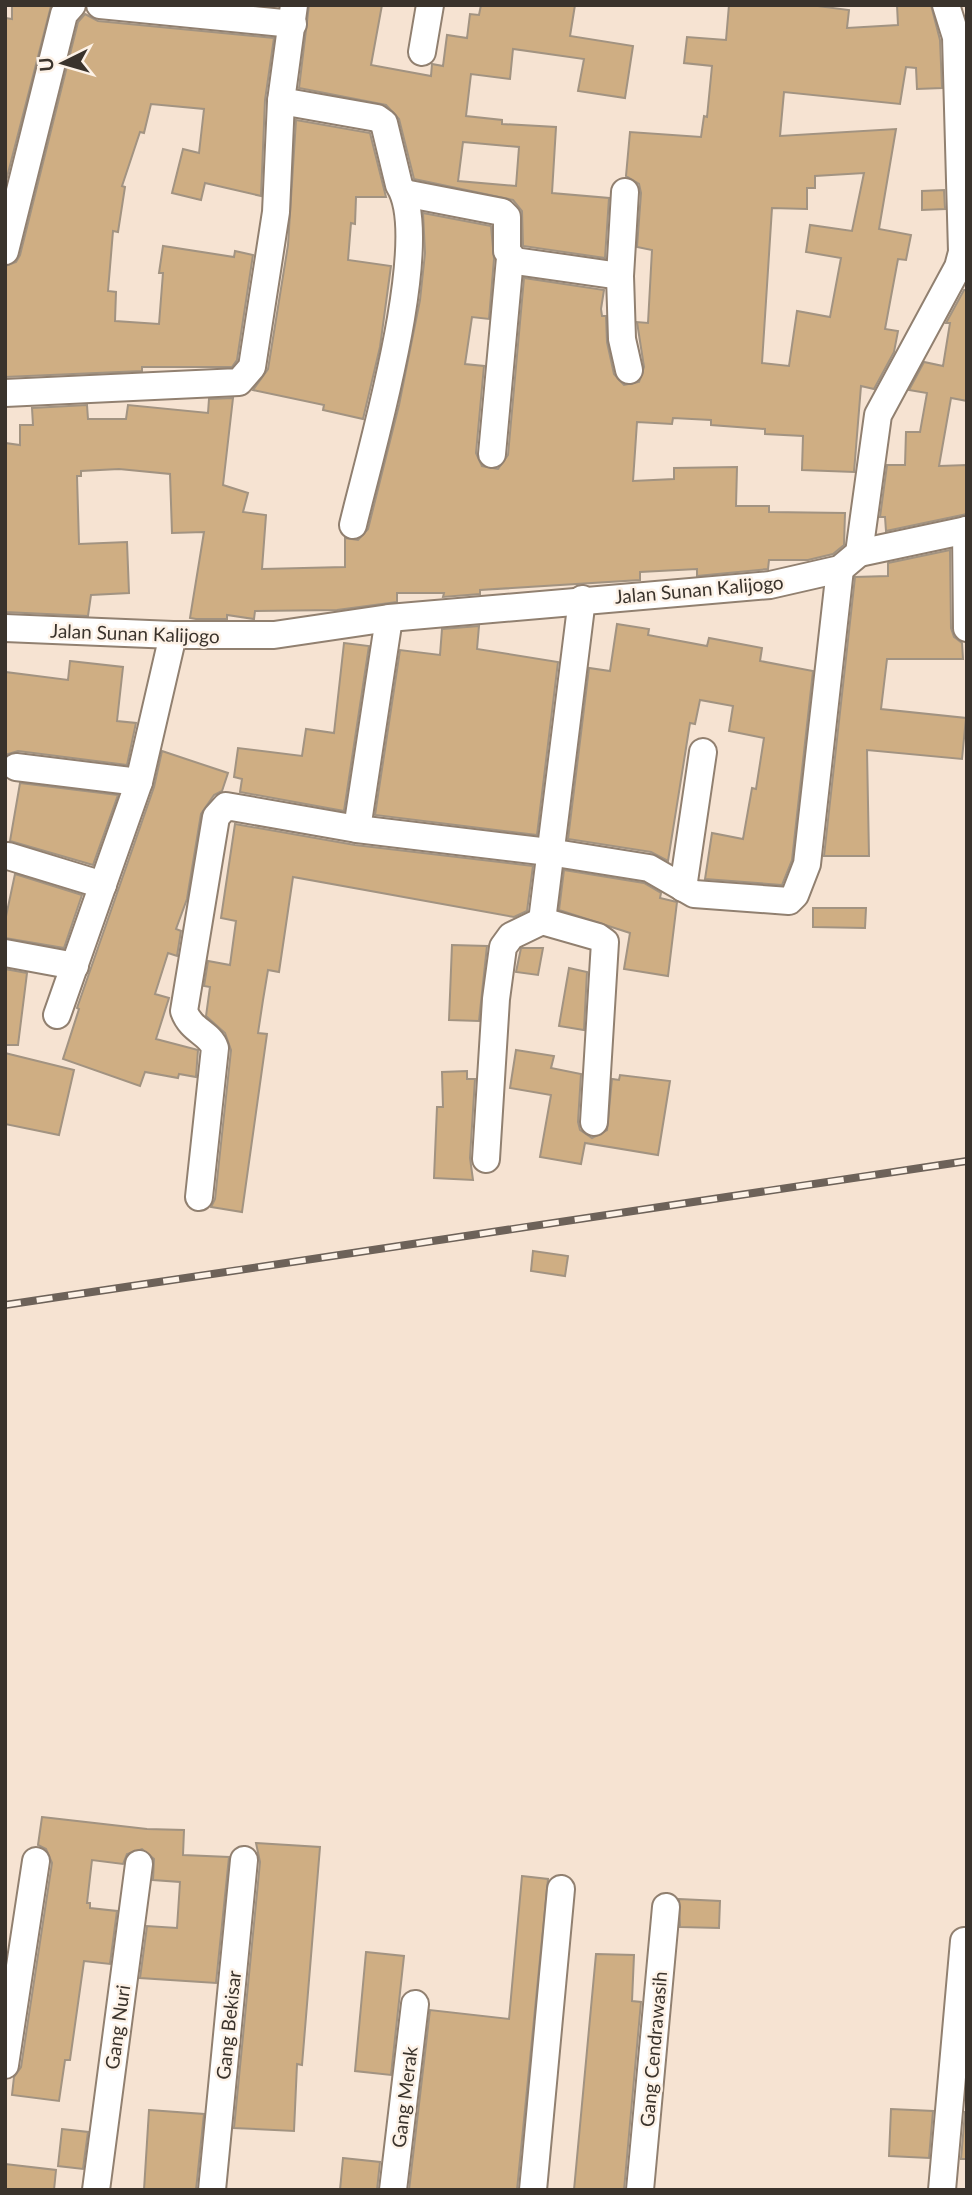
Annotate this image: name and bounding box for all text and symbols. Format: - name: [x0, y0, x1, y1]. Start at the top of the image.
- north arrow: [28, 28, 98, 98]
- text: U: [33, 56, 58, 73]
- street label: Jalan Sunan Kalijogo: [614, 570, 784, 608]
- street label: Jalan Sunan Kalijogo: [50, 619, 220, 647]
- street label: Gang Bekisar: [211, 1969, 245, 2081]
- street label: Gang Cendrawasih: [635, 1970, 671, 2128]
- street label: Gang Nuri: [100, 1983, 134, 2071]
- street label: Gang Merak: [386, 2045, 422, 2149]

